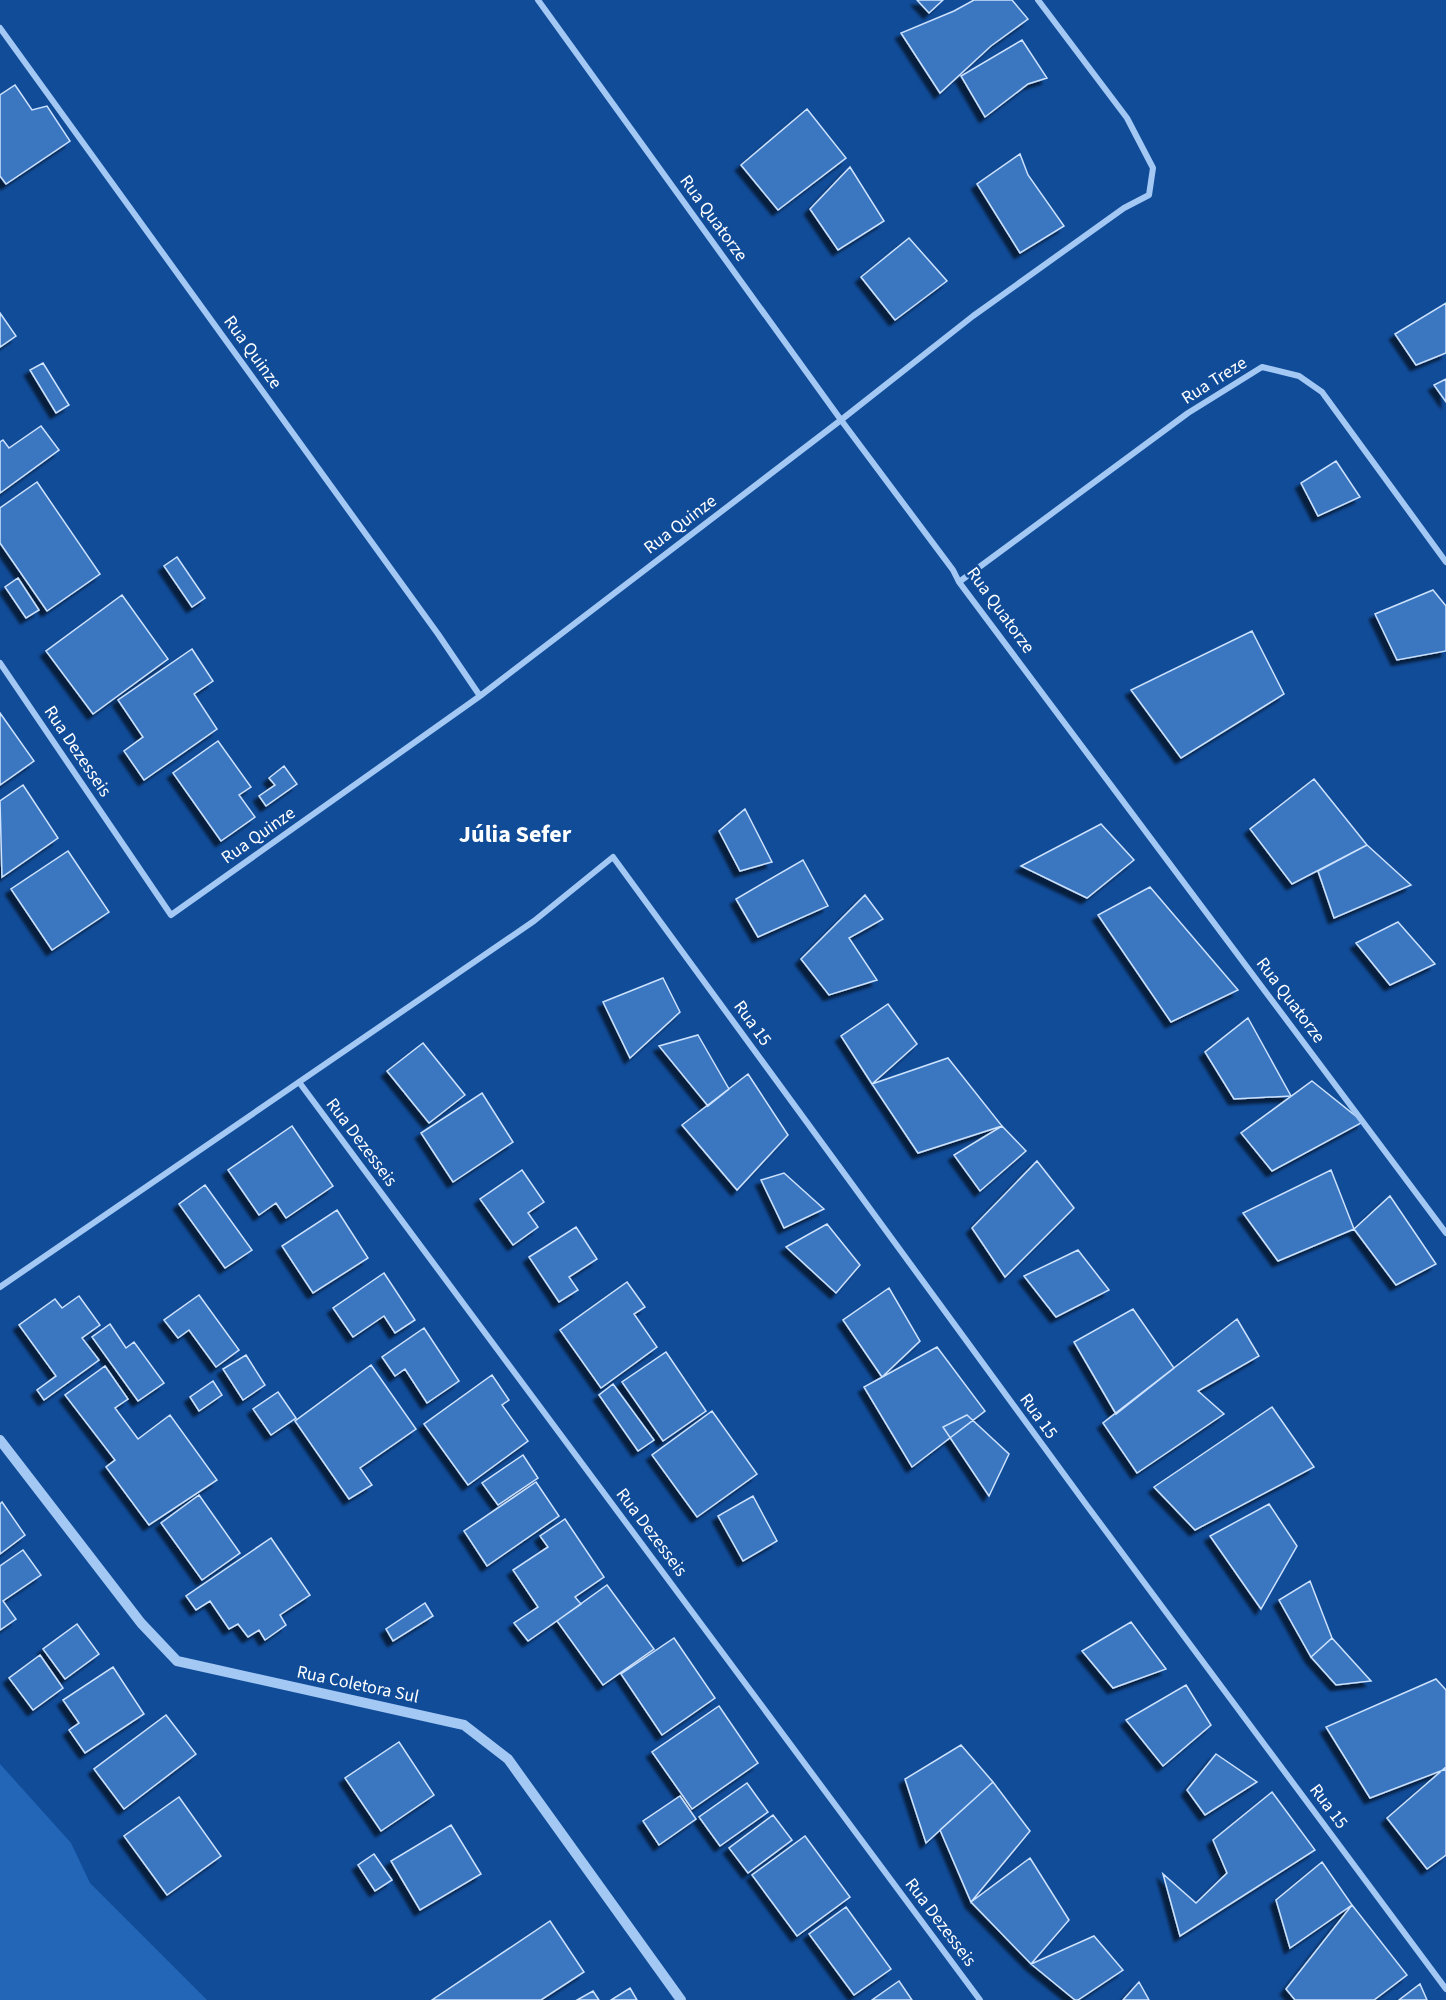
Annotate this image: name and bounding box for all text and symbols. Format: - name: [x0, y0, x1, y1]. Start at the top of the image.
- street label: Rua Quatorze: [674, 170, 754, 267]
- street label: Rua Quinze: [217, 311, 288, 394]
- street label: Rua Treze: [1177, 350, 1252, 410]
- street label: Rua Quinze: [639, 489, 722, 560]
- street label: Rua Quatorze: [961, 562, 1041, 659]
- street label: Rua Dezesseis: [38, 701, 117, 802]
- street label: Rua Quinze: [216, 801, 300, 870]
- district label: Júlia Sefer: [459, 817, 572, 852]
- street label: Rua Quatorze: [1250, 952, 1331, 1048]
- street label: Rua 15: [728, 995, 778, 1051]
- street label: Rua Dezesseis: [320, 1093, 403, 1192]
- street label: Rua 15: [1014, 1388, 1064, 1444]
- street label: Rua Dezesseis: [610, 1483, 693, 1582]
- street label: Rua Coletora Sul: [295, 1659, 421, 1710]
- street label: Rua 15: [1303, 1779, 1354, 1834]
- street label: Rua Dezesseis: [899, 1873, 982, 1972]

